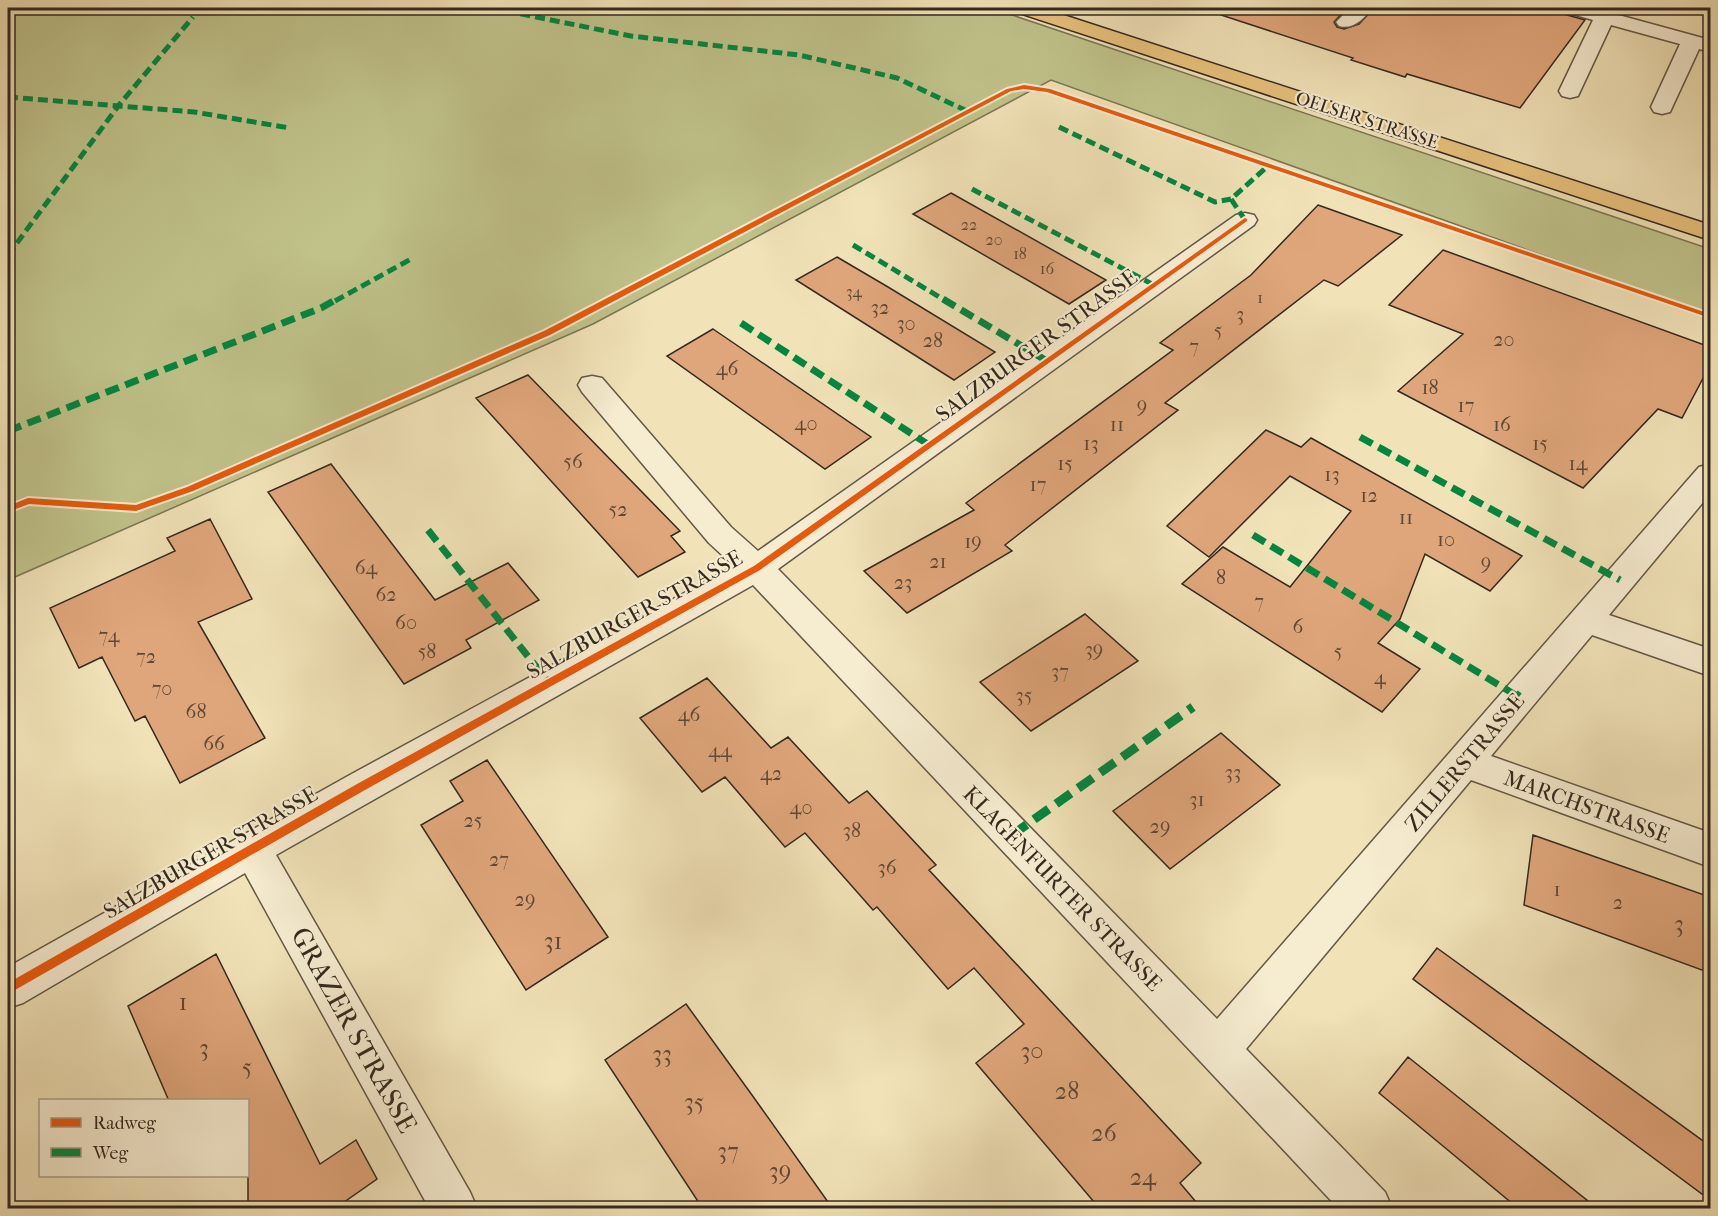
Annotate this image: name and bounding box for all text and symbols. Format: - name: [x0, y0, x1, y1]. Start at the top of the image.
- street label: OELSER STRASSE: [1293, 88, 1441, 153]
- house number: 22: [961, 215, 977, 234]
- house number: 20: [985, 230, 1003, 249]
- house number: 18: [1013, 244, 1027, 263]
- house number: 16: [1040, 259, 1054, 278]
- street label: SALZBURGER STRASSE: [931, 264, 1142, 428]
- house number: 34: [846, 282, 863, 301]
- house number: 1: [1257, 288, 1263, 307]
- house number: 32: [871, 296, 889, 319]
- house number: 3: [1236, 303, 1244, 326]
- house number: 30: [896, 312, 916, 335]
- house number: 5: [1214, 319, 1222, 342]
- house number: 20: [1493, 328, 1515, 351]
- house number: 28: [923, 329, 943, 352]
- house number: 7: [1189, 335, 1199, 358]
- house number: 46: [716, 357, 738, 380]
- house number: 18: [1421, 376, 1439, 399]
- house number: 9: [1137, 394, 1147, 417]
- house number: 17: [1458, 394, 1475, 417]
- house number: 40: [795, 412, 817, 435]
- house number: 11: [1110, 413, 1124, 436]
- house number: 16: [1493, 413, 1511, 436]
- house number: 13: [1083, 432, 1099, 455]
- house number: 15: [1532, 432, 1548, 455]
- house number: 56: [563, 450, 583, 473]
- house number: 15: [1057, 452, 1073, 475]
- house number: 14: [1569, 452, 1589, 475]
- house number: 13: [1324, 463, 1340, 486]
- house number: 17: [1030, 473, 1047, 496]
- house number: 12: [1360, 484, 1378, 507]
- house number: 52: [609, 498, 627, 521]
- house number: 11: [1399, 506, 1413, 529]
- house number: 10: [1437, 528, 1455, 551]
- house number: 19: [964, 530, 982, 553]
- street label: SALZBURGER STRASSE: [522, 545, 747, 685]
- house number: 21: [929, 550, 947, 573]
- house number: 9: [1481, 551, 1491, 574]
- house number: 64: [355, 556, 378, 579]
- house number: 8: [1216, 566, 1226, 589]
- house number: 23: [894, 571, 912, 594]
- house number: 62: [375, 583, 397, 606]
- house number: 7: [1254, 590, 1264, 613]
- house number: 60: [395, 611, 417, 634]
- house number: 6: [1293, 615, 1304, 638]
- house number: 74: [99, 624, 121, 647]
- house number: 39: [1085, 638, 1103, 661]
- house number: 58: [418, 640, 436, 663]
- house number: 5: [1334, 640, 1342, 663]
- house number: 72: [136, 645, 156, 668]
- house number: 37: [1051, 660, 1069, 683]
- house number: 4: [1374, 666, 1387, 689]
- house number: 70: [152, 677, 172, 700]
- house number: 35: [1016, 684, 1032, 707]
- street label: ZILLERSTRASSE: [1400, 688, 1530, 837]
- house number: 68: [186, 700, 206, 723]
- house number: 46: [678, 703, 700, 726]
- house number: 66: [203, 732, 225, 755]
- house number: 44: [708, 739, 733, 762]
- house number: 33: [1225, 761, 1241, 784]
- house number: 42: [760, 762, 782, 785]
- street label: MARCHSTRASSE: [1500, 765, 1673, 849]
- street label: SALZBURGER STRASSE: [99, 781, 322, 925]
- street label: KLAGENFURTER STRASSE: [958, 781, 1167, 997]
- house number: 31: [1189, 788, 1205, 811]
- house number: 40: [790, 796, 812, 819]
- house number: 25: [464, 809, 482, 832]
- house number: 29: [1150, 815, 1170, 838]
- house number: 38: [843, 819, 861, 842]
- house number: 27: [489, 848, 509, 871]
- house number: 36: [877, 856, 897, 879]
- house number: 1: [1553, 878, 1561, 901]
- house number: 29: [515, 888, 535, 911]
- house number: 2: [1613, 891, 1623, 914]
- house number: 3: [1674, 910, 1684, 938]
- street label: GRAZER STRASSE: [284, 922, 424, 1138]
- house number: 31: [544, 927, 562, 955]
- house number: 1: [179, 988, 187, 1016]
- house number: 3: [199, 1034, 209, 1062]
- house number: 30: [1020, 1037, 1044, 1065]
- house number: 33: [652, 1040, 672, 1068]
- house number: 5: [242, 1053, 252, 1081]
- house number: 28: [1055, 1077, 1079, 1105]
- house number: 35: [684, 1088, 704, 1116]
- legend: [39, 1099, 249, 1177]
- text: Radweg: [93, 1113, 156, 1134]
- house number: 26: [1091, 1119, 1118, 1147]
- house number: 37: [717, 1137, 739, 1165]
- text: Weg: [92, 1143, 128, 1164]
- house number: 39: [769, 1157, 791, 1185]
- house number: 24: [1130, 1163, 1157, 1191]

